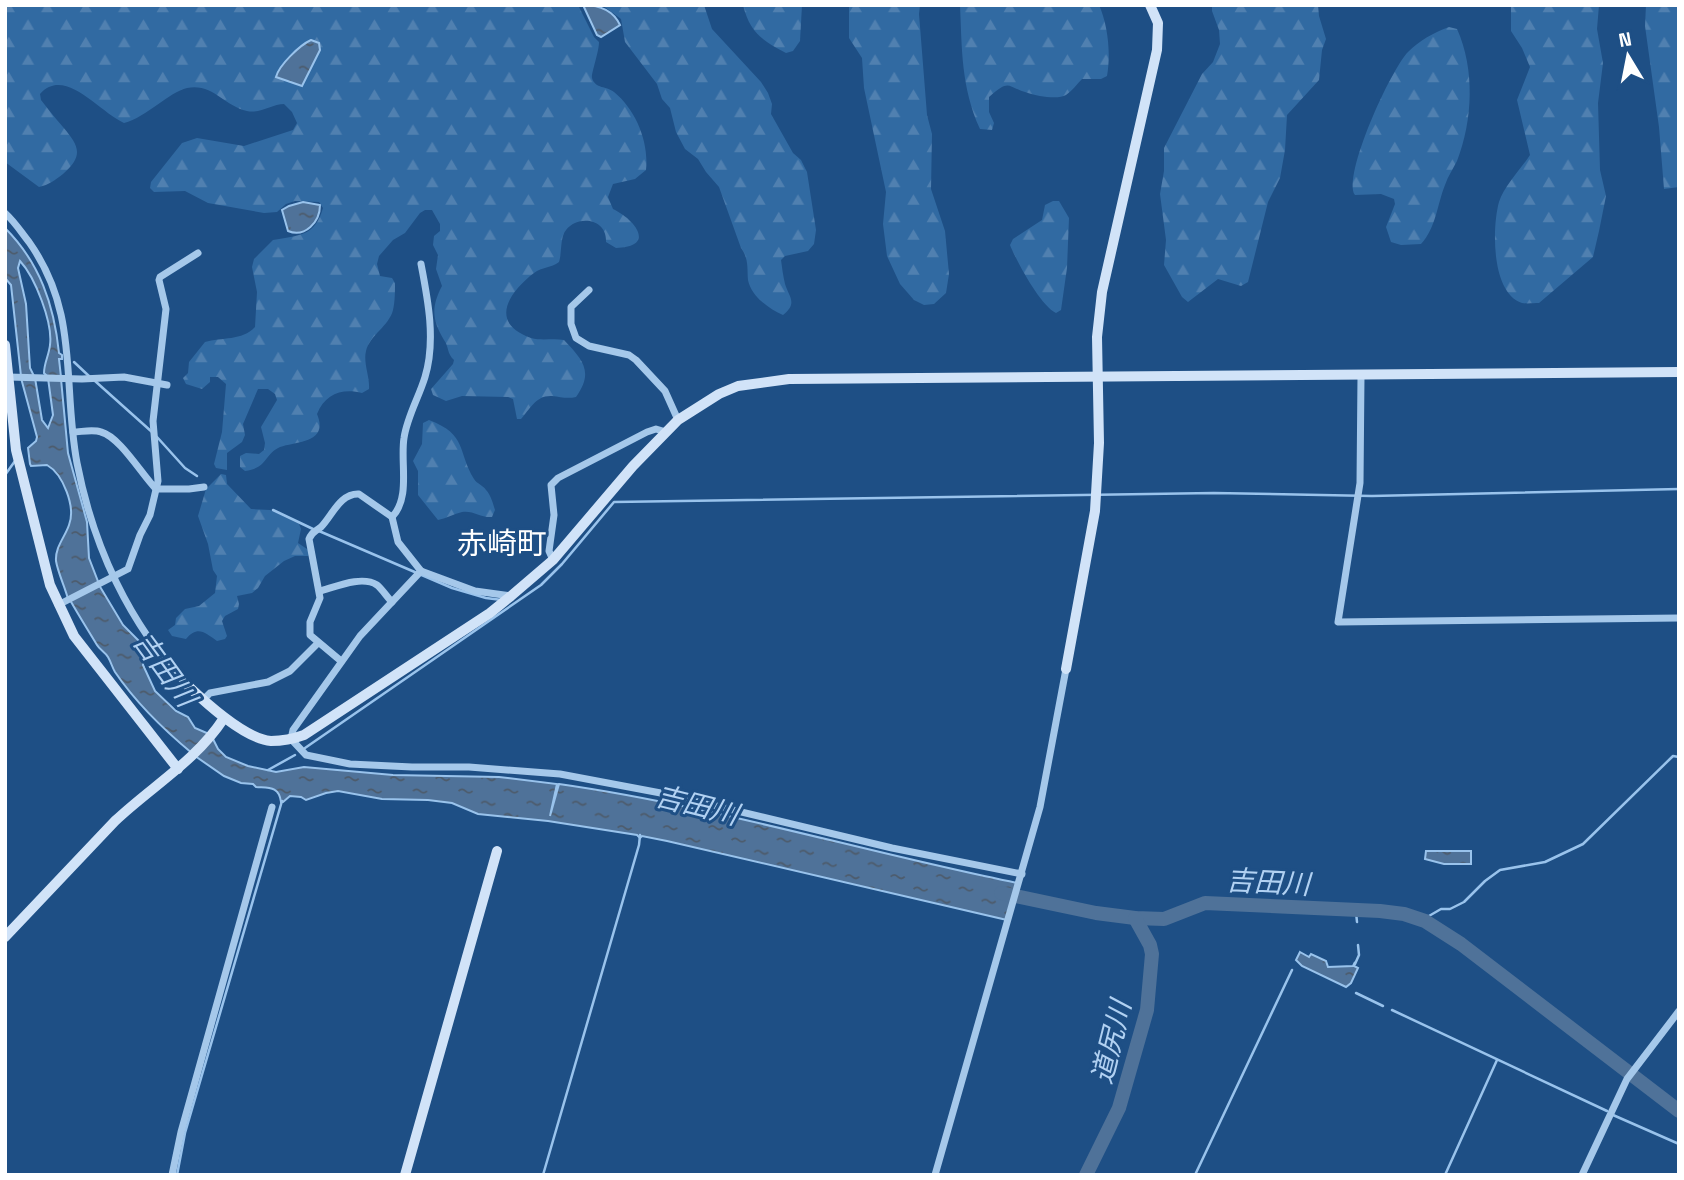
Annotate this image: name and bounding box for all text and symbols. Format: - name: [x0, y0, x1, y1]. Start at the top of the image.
- north arrow: [1593, 21, 1663, 91]
- text: N: [1617, 26, 1634, 53]
- district label: 赤崎町: [457, 524, 547, 563]
- water label: 吉田川: [126, 624, 206, 716]
- water label: 吉田川: [652, 777, 745, 833]
- water label: 吉田川: [1225, 862, 1314, 902]
- water label: 道尻川: [1083, 994, 1139, 1087]

